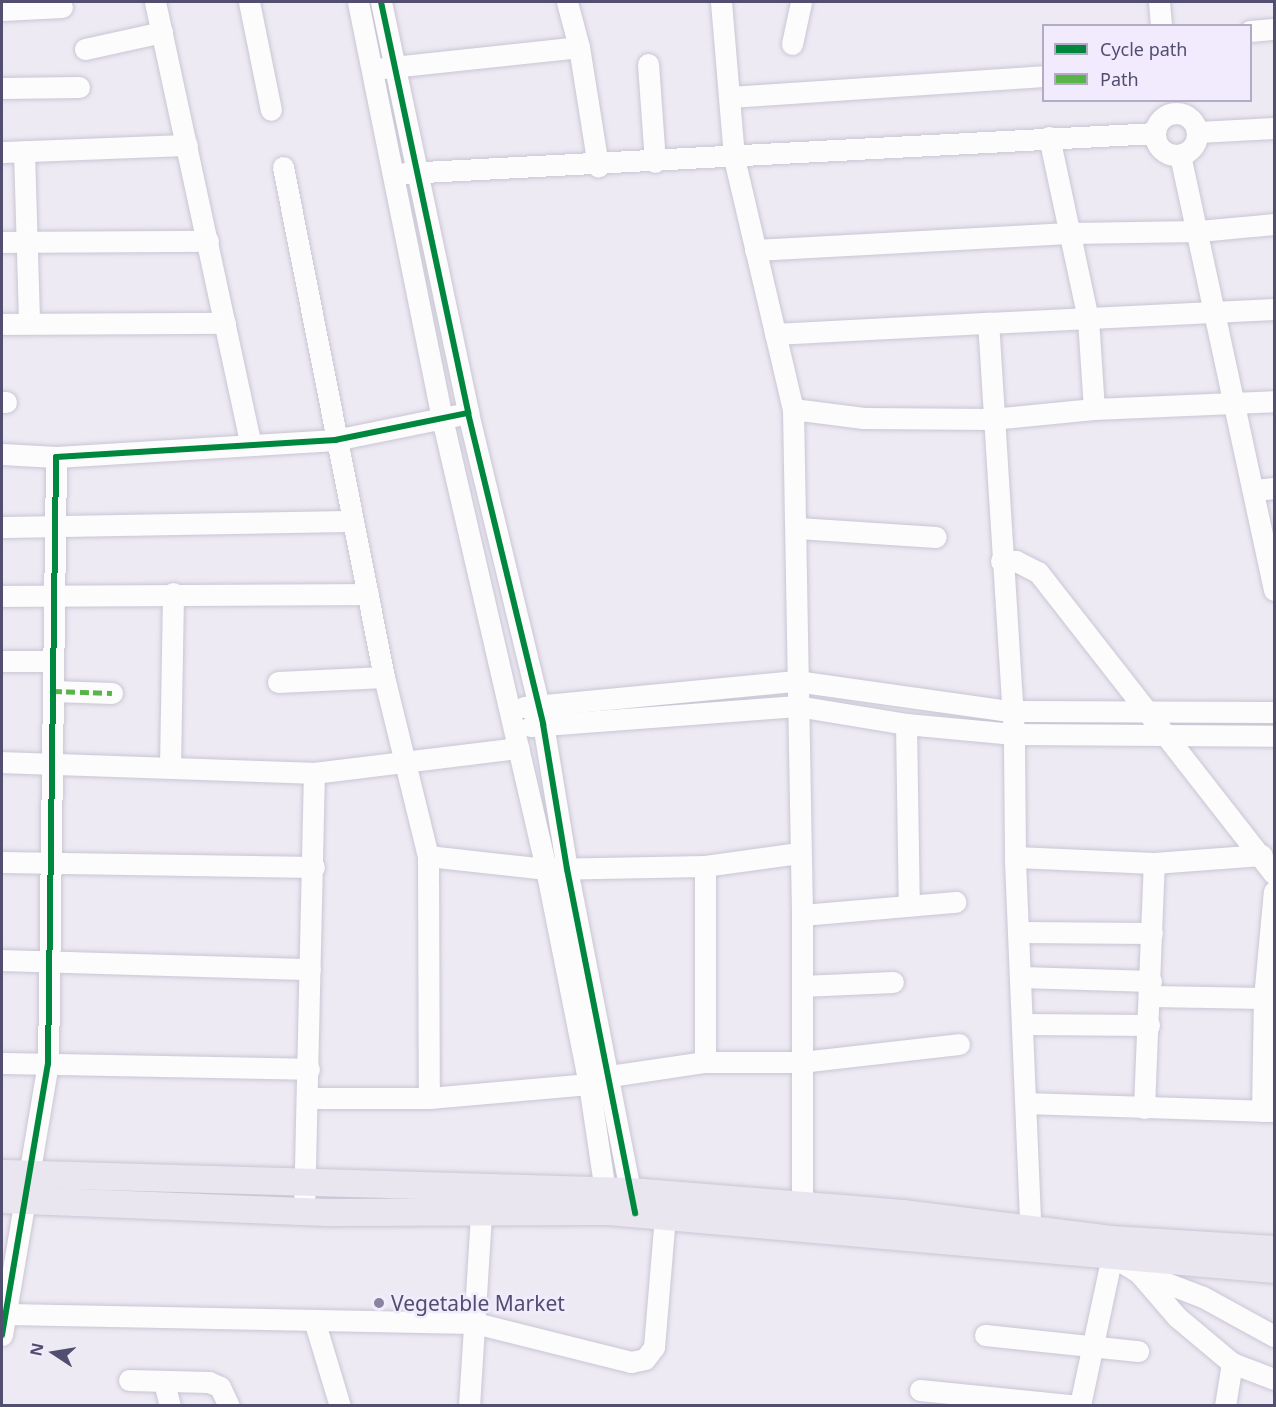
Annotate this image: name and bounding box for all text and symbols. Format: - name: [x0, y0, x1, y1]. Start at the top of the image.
- legend: [1042, 24, 1252, 102]
- text: Cycle path: [1100, 37, 1187, 61]
- text: Path: [1100, 67, 1139, 91]
- place label: Vegetable Market: [391, 1290, 565, 1316]
- marker: Vegetable Market: [372, 1296, 386, 1310]
- north arrow: [24, 1323, 84, 1383]
- text: N: [24, 1341, 49, 1358]

